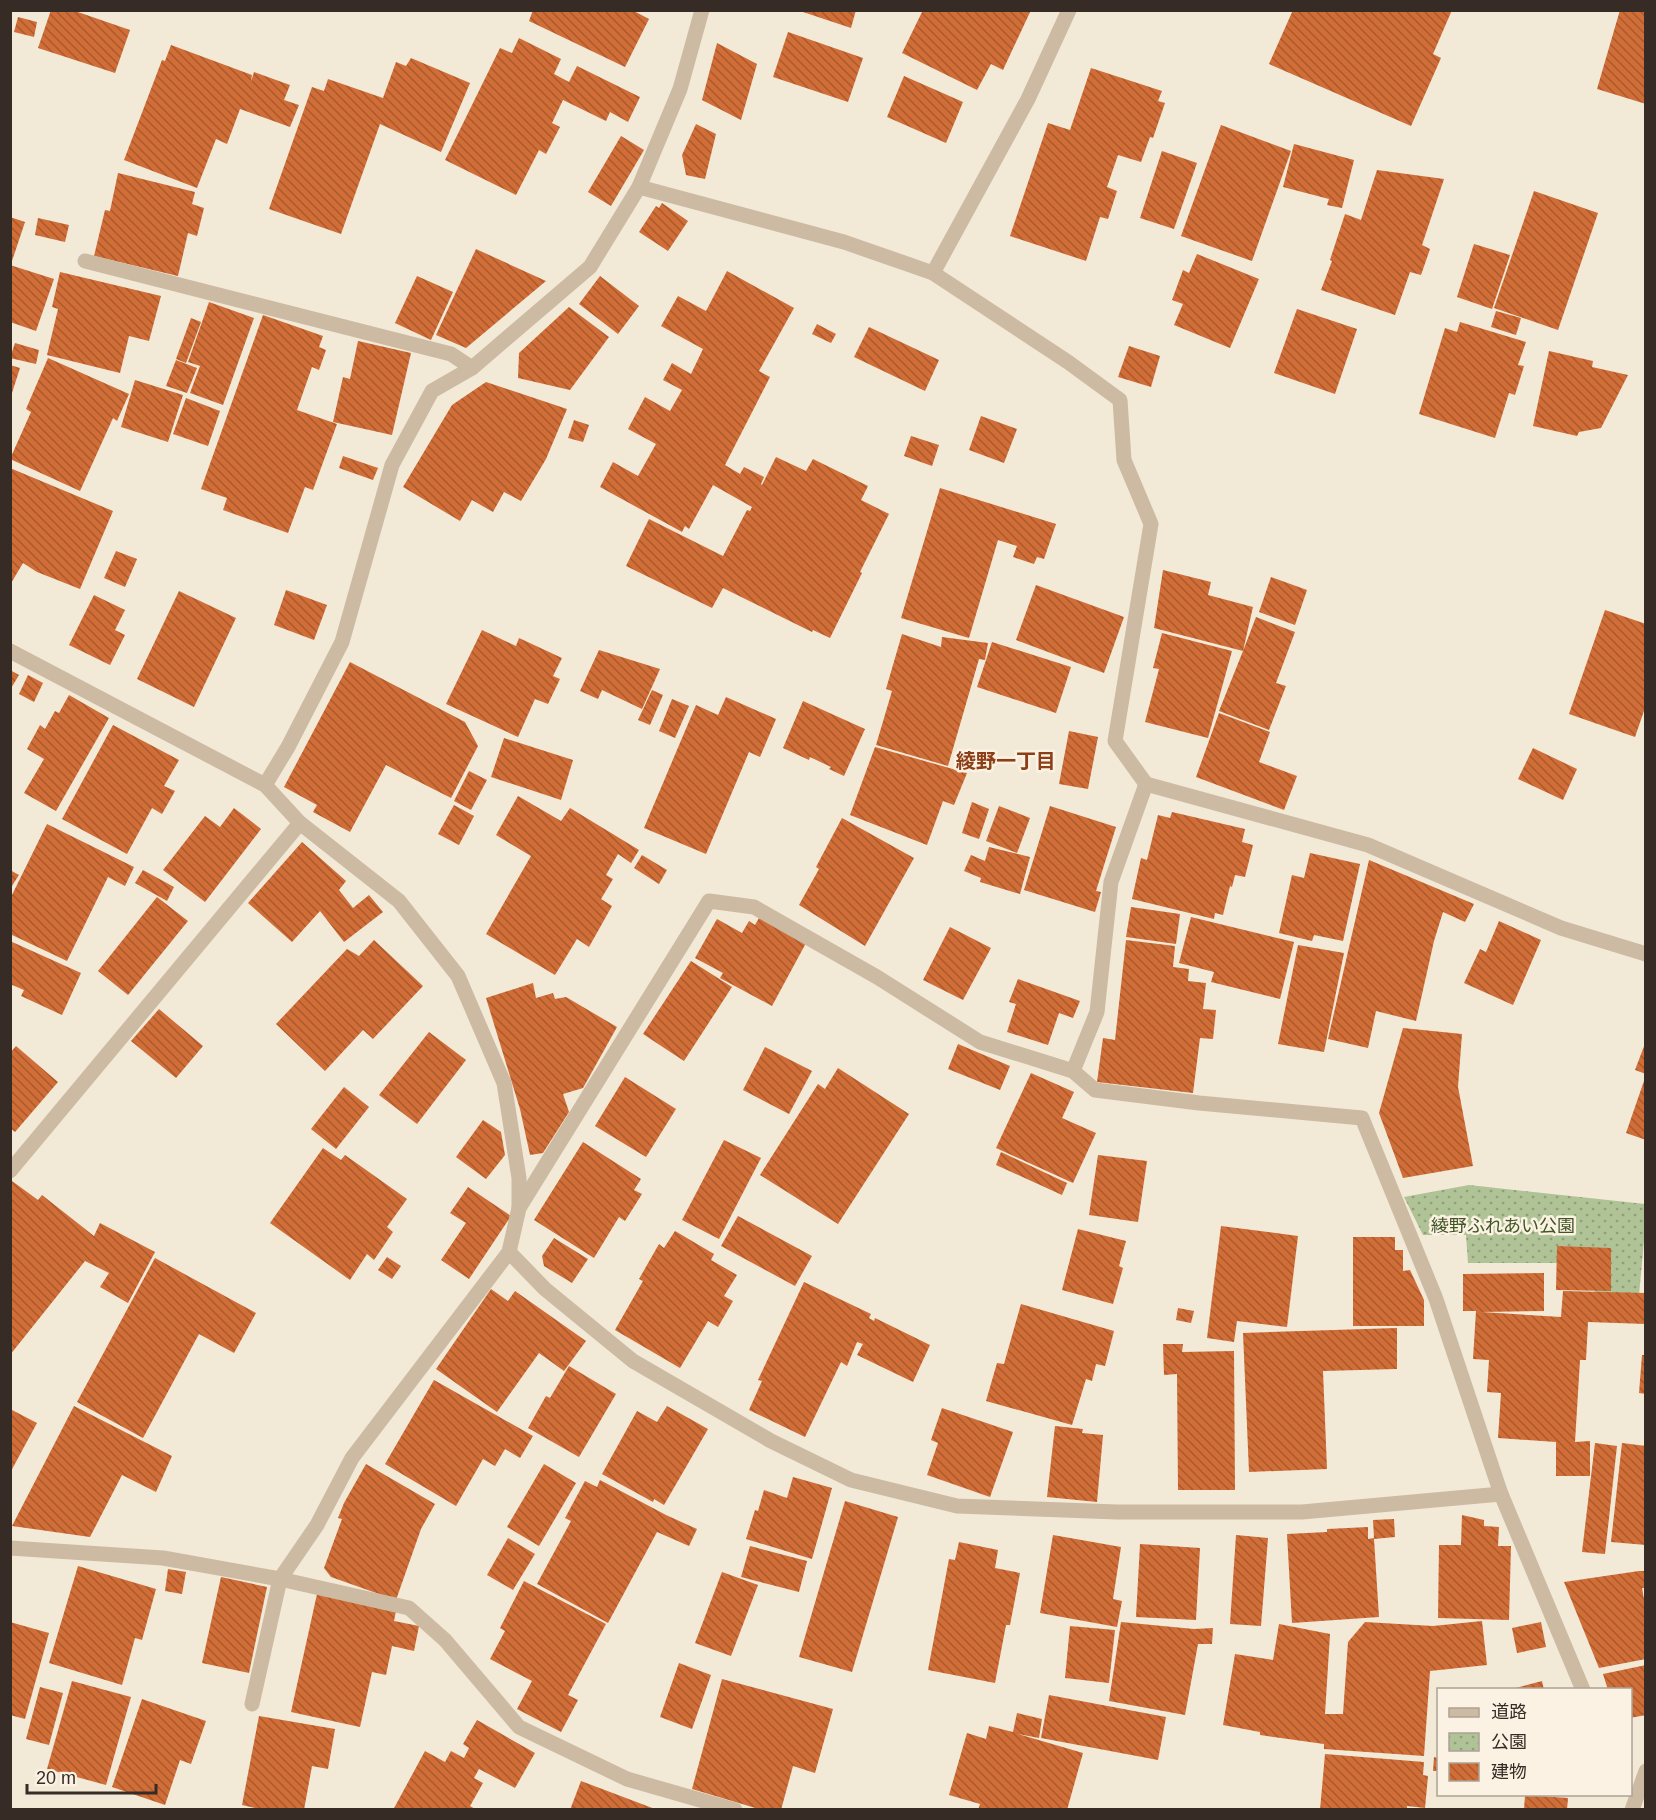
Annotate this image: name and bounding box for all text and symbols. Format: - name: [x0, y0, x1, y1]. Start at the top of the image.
- district label: 綾野一丁目: [956, 750, 1056, 772]
- park label: 綾野ふれあい公園: [1431, 1216, 1575, 1236]
- legend: [1437, 1688, 1632, 1796]
- text: 道路: [1491, 1702, 1527, 1722]
- text: 公園: [1491, 1732, 1527, 1752]
- scale bar: [27, 1757, 156, 1795]
- text: 建物: [1491, 1762, 1527, 1782]
- text: 20 m: [36, 1768, 76, 1788]

